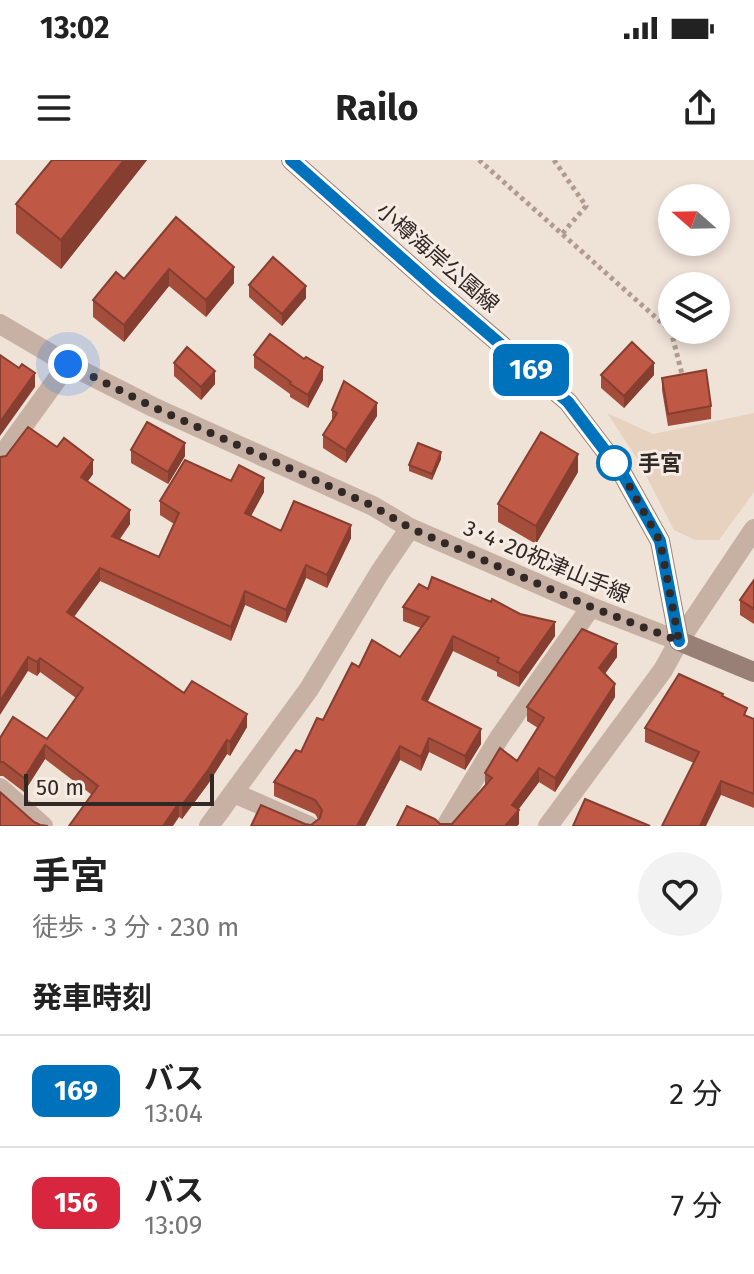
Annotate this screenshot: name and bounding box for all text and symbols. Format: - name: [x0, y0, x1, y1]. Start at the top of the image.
- text: 13:02: [40, 10, 109, 46]
- icon: menu: [32, 86, 76, 130]
- text: Railo: [335, 86, 419, 130]
- icon: share: [678, 86, 722, 130]
- north arrow: [658, 184, 730, 256]
- map controls: [658, 184, 730, 344]
- street label: 小樽海岸公園線: [371, 197, 505, 318]
- button: layers: [658, 272, 730, 344]
- your location: [48, 344, 88, 384]
- line badge: 169: [485, 344, 577, 396]
- text: 169: [509, 353, 553, 386]
- marker: 手宮: [597, 446, 631, 480]
- place label: 手宮: [638, 450, 682, 477]
- street label: 3･4･20祝津山手線: [460, 514, 634, 609]
- scale bar: [24, 770, 214, 806]
- text: 50 m: [36, 774, 84, 801]
- button: heart: [638, 852, 722, 936]
- text: 手宮: [32, 853, 108, 899]
- text: 徒歩 · 3 分 · 230 m: [32, 912, 239, 943]
- text: 発車時刻: [32, 980, 152, 1016]
- text: バス: [144, 1061, 204, 1097]
- text: 169: [54, 1074, 98, 1107]
- text: 2 分: [669, 1076, 722, 1112]
- text: 13:04: [144, 1098, 203, 1129]
- text: バス: [144, 1173, 204, 1209]
- text: 156: [54, 1186, 98, 1219]
- text: 7 分: [671, 1188, 722, 1224]
- text: 13:09: [144, 1210, 202, 1241]

